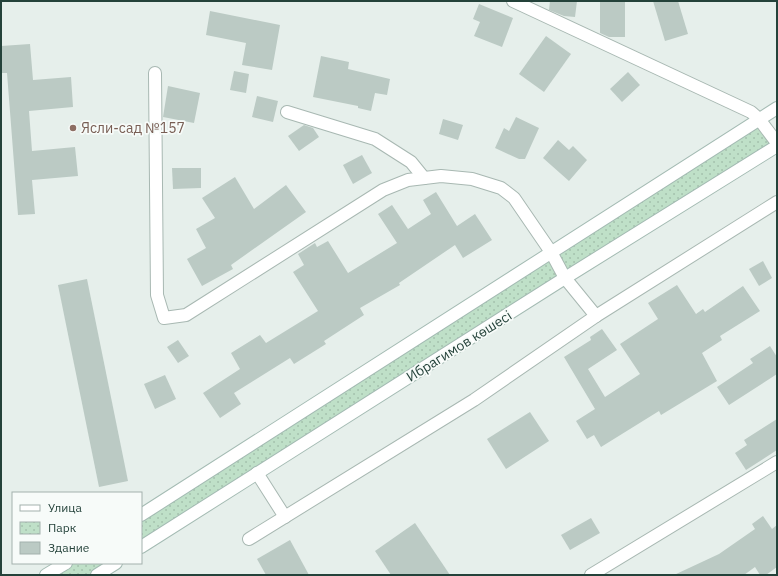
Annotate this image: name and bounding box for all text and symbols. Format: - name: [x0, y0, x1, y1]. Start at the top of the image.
- place label: Ясли-сад №157: [81, 119, 185, 137]
- marker: Ясли-сад №157: [68, 123, 78, 133]
- street label: Ибрагимов көшесі: [403, 306, 515, 386]
- legend: [12, 492, 142, 564]
- text: Улица: [48, 500, 82, 515]
- text: Парк: [48, 520, 77, 535]
- text: Здание: [48, 540, 90, 555]

